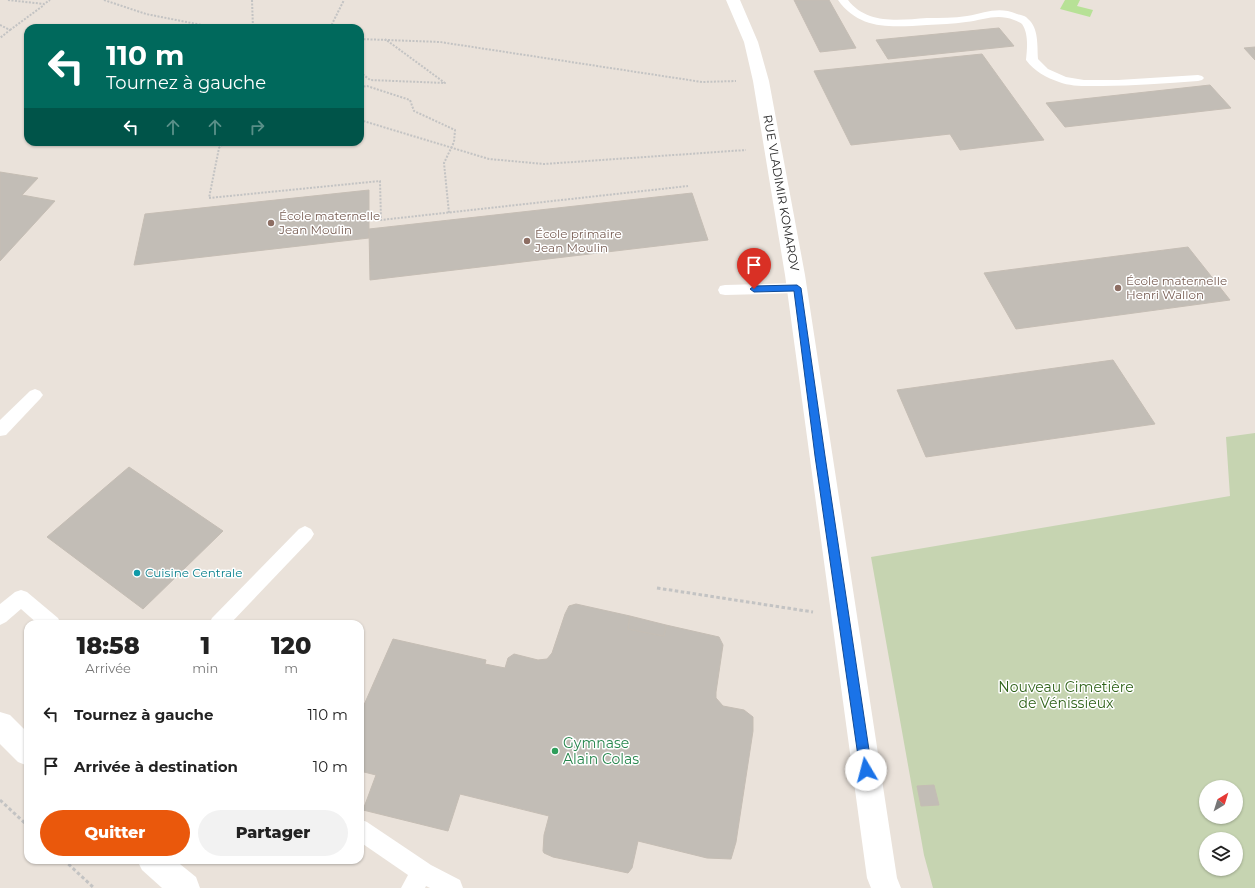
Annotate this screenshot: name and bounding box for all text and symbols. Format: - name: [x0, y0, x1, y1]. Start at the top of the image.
- text: 110 m: [106, 38, 184, 72]
- icon: left: [40, 40, 92, 92]
- text: Tournez à gauche: [106, 72, 266, 94]
- street label: RUE VLADIMIR KOMAROV: [760, 113, 803, 273]
- icon: left: [120, 116, 142, 138]
- icon: ahead: [162, 116, 184, 138]
- icon: ahead: [204, 116, 226, 138]
- icon: right: [246, 116, 268, 138]
- place label: École maternelle Jean Moulin: [278, 208, 380, 237]
- marker: École maternelle Jean Moulin: [266, 218, 276, 228]
- place label: École primaire Jean Moulin: [534, 226, 622, 255]
- marker: École primaire Jean Moulin: [522, 236, 532, 246]
- pin: [737, 248, 771, 289]
- icon: arrive: [743, 254, 765, 276]
- place label: École maternelle Henri Wallon: [1126, 273, 1227, 302]
- marker: École maternelle Henri Wallon: [1113, 283, 1123, 293]
- place label: Cuisine Centrale: [145, 565, 243, 580]
- marker: Cuisine Centrale: [132, 568, 142, 578]
- text: 18:58: [77, 631, 140, 660]
- text: 1: [200, 631, 210, 660]
- text: 120: [271, 631, 311, 660]
- text: Arrivée: [85, 660, 131, 676]
- text: min: [192, 660, 218, 676]
- text: m: [284, 660, 298, 676]
- park label: Nouveau Cimetière de Vénissieux: [998, 678, 1134, 712]
- icon: left: [40, 703, 62, 725]
- text: Tournez à gauche: [74, 705, 213, 724]
- text: 110 m: [307, 705, 348, 724]
- place label: Gymnase Alain Colas: [563, 734, 639, 768]
- marker: Gymnase Alain Colas: [550, 746, 560, 756]
- position arrow: [845, 749, 887, 791]
- icon: arrive: [40, 755, 62, 777]
- text: Arrivée à destination: [74, 757, 238, 776]
- text: 10 m: [313, 757, 348, 776]
- north arrow: [1199, 780, 1243, 824]
- map controls: [1199, 780, 1243, 876]
- button: Quitter: [40, 810, 190, 856]
- button: Partager: [198, 810, 348, 856]
- button: layers: [1199, 832, 1243, 876]

